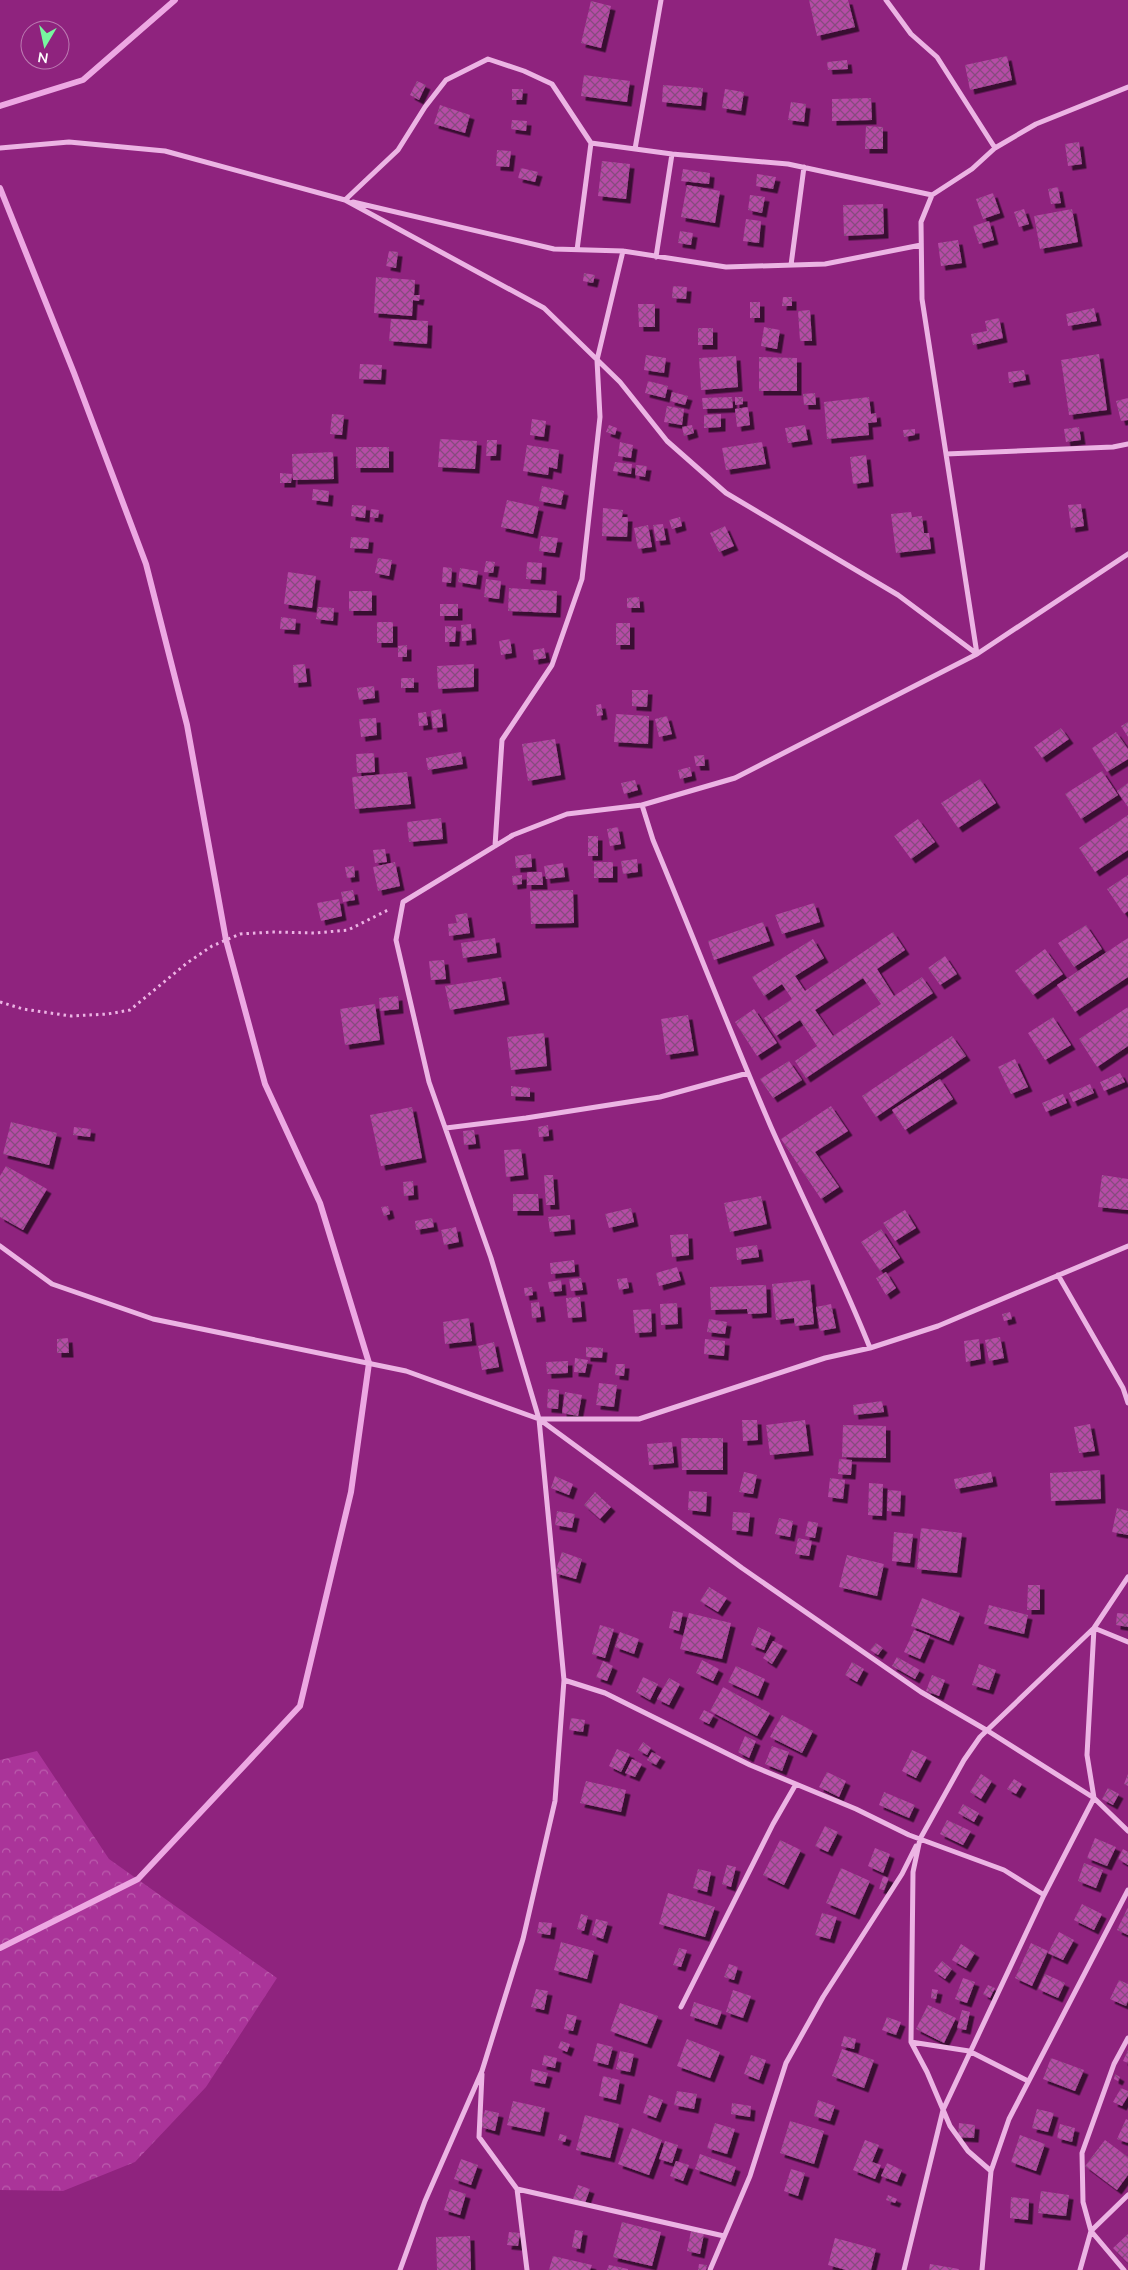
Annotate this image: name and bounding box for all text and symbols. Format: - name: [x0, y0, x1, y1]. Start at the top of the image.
- north arrow: [20, 20, 70, 70]
- text: N: [36, 48, 50, 68]

